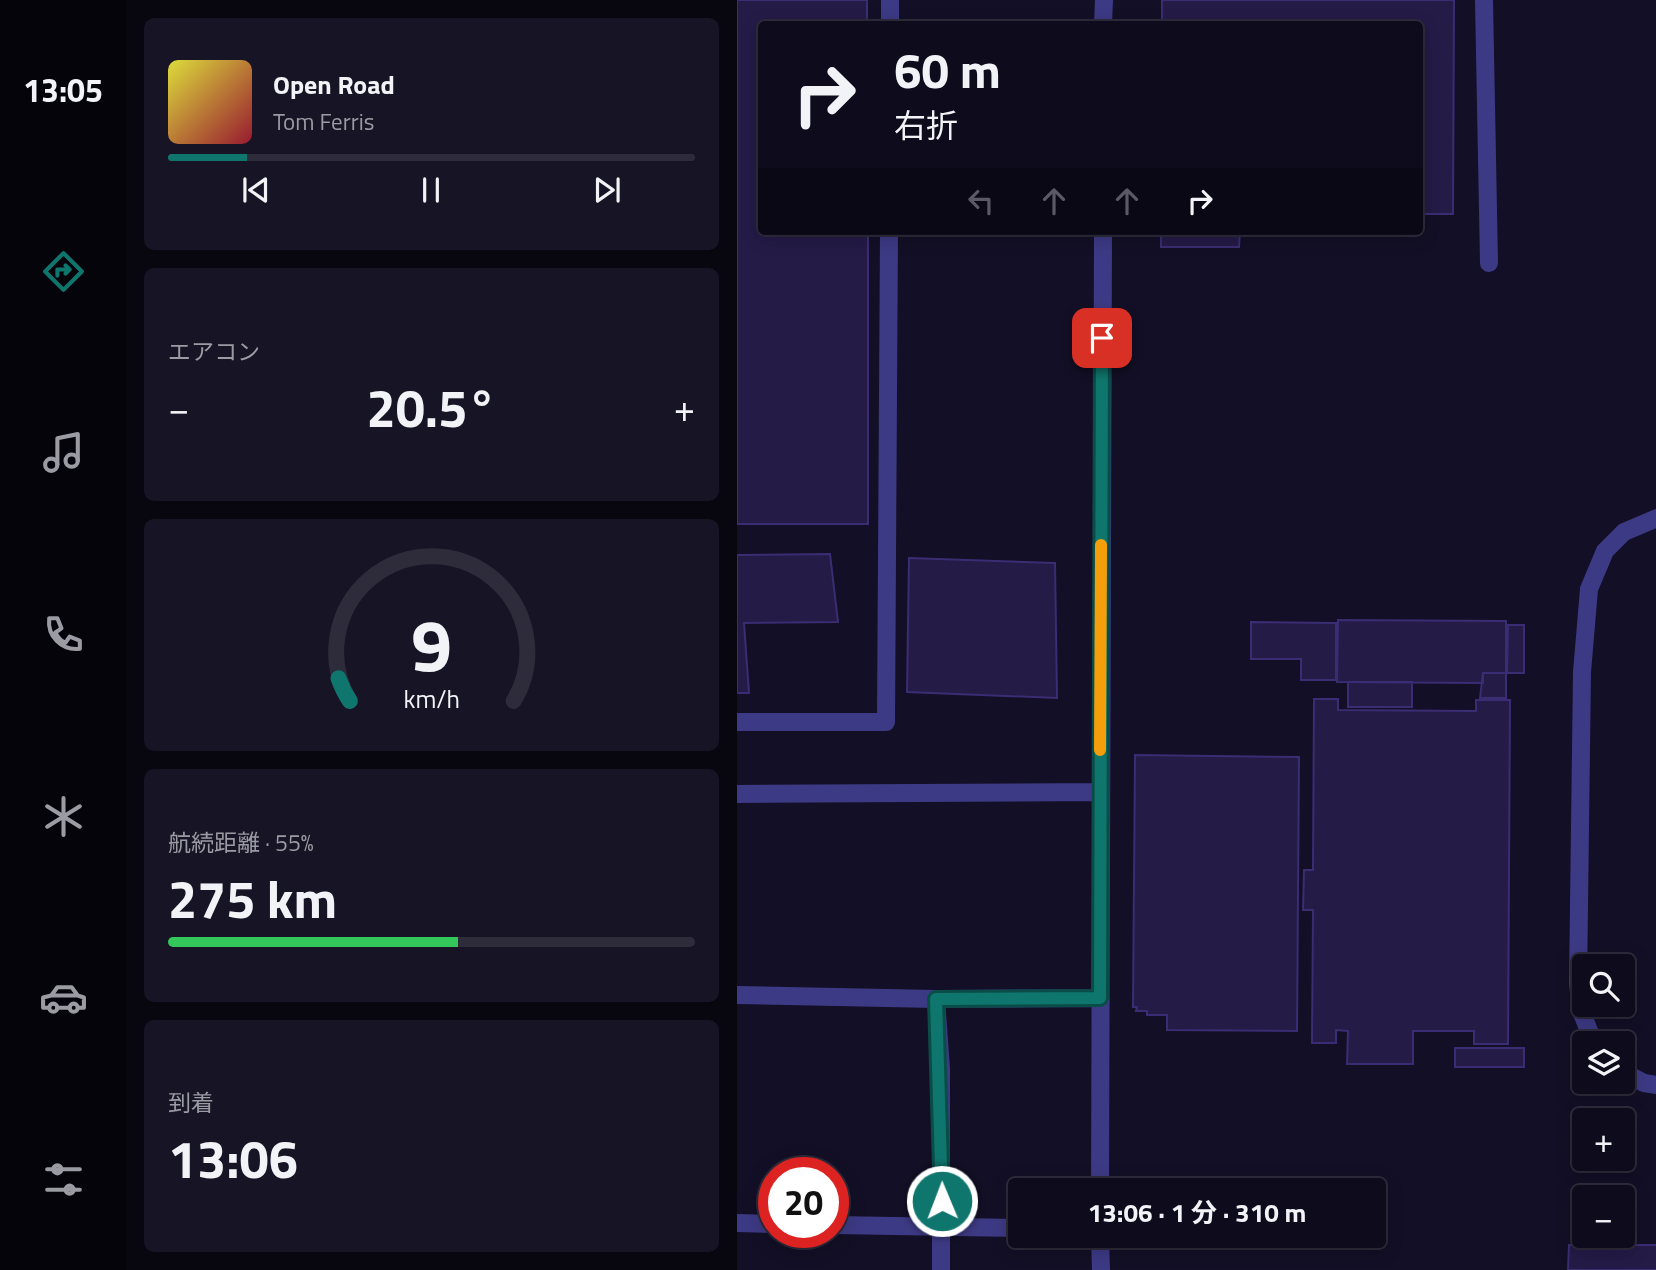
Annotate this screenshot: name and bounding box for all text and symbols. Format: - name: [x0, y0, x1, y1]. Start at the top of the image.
- text: 60 m: [894, 32, 1001, 107]
- icon: right: [779, 49, 870, 140]
- text: Open Road: [273, 65, 395, 104]
- text: 13:05: [23, 66, 103, 114]
- text: 右折: [894, 101, 958, 149]
- text: Tom Ferris: [273, 104, 374, 139]
- icon: previous: [237, 171, 275, 209]
- icon: pause: [412, 171, 450, 209]
- icon: next: [588, 171, 626, 209]
- icon: left: [962, 182, 1000, 220]
- icon: ahead: [1035, 182, 1073, 220]
- icon: ahead: [1108, 182, 1146, 220]
- icon: right: [1181, 182, 1219, 220]
- icon: directions: [39, 247, 88, 296]
- pin: [1072, 308, 1132, 368]
- icon: arrive: [1083, 319, 1121, 357]
- text: エアコン: [168, 334, 260, 369]
- text: 20.5°: [367, 368, 496, 447]
- text: −: [168, 379, 189, 437]
- text: +: [674, 379, 695, 437]
- icon: music: [39, 428, 88, 477]
- text: 9: [411, 589, 452, 699]
- icon: phone: [39, 610, 88, 659]
- text: km/h: [403, 680, 460, 718]
- icon: climate: [39, 792, 88, 841]
- text: 航続距離 · 55%: [168, 825, 314, 860]
- text: 275 km: [168, 859, 337, 938]
- map controls: [1572, 954, 1635, 1248]
- button: search: [1572, 954, 1635, 1017]
- icon: car: [39, 973, 88, 1022]
- button: layers: [1572, 1031, 1635, 1094]
- text: 到着: [168, 1085, 214, 1120]
- button: +: [1572, 1108, 1635, 1171]
- text: 13:06: [168, 1119, 298, 1198]
- icon: filters: [39, 1155, 88, 1204]
- speed limit sign: 20: [758, 1157, 849, 1248]
- position arrow: [905, 1164, 979, 1238]
- button: −: [1572, 1185, 1635, 1248]
- text: 13:06 · 1 分 · 310 m: [1088, 1193, 1306, 1232]

